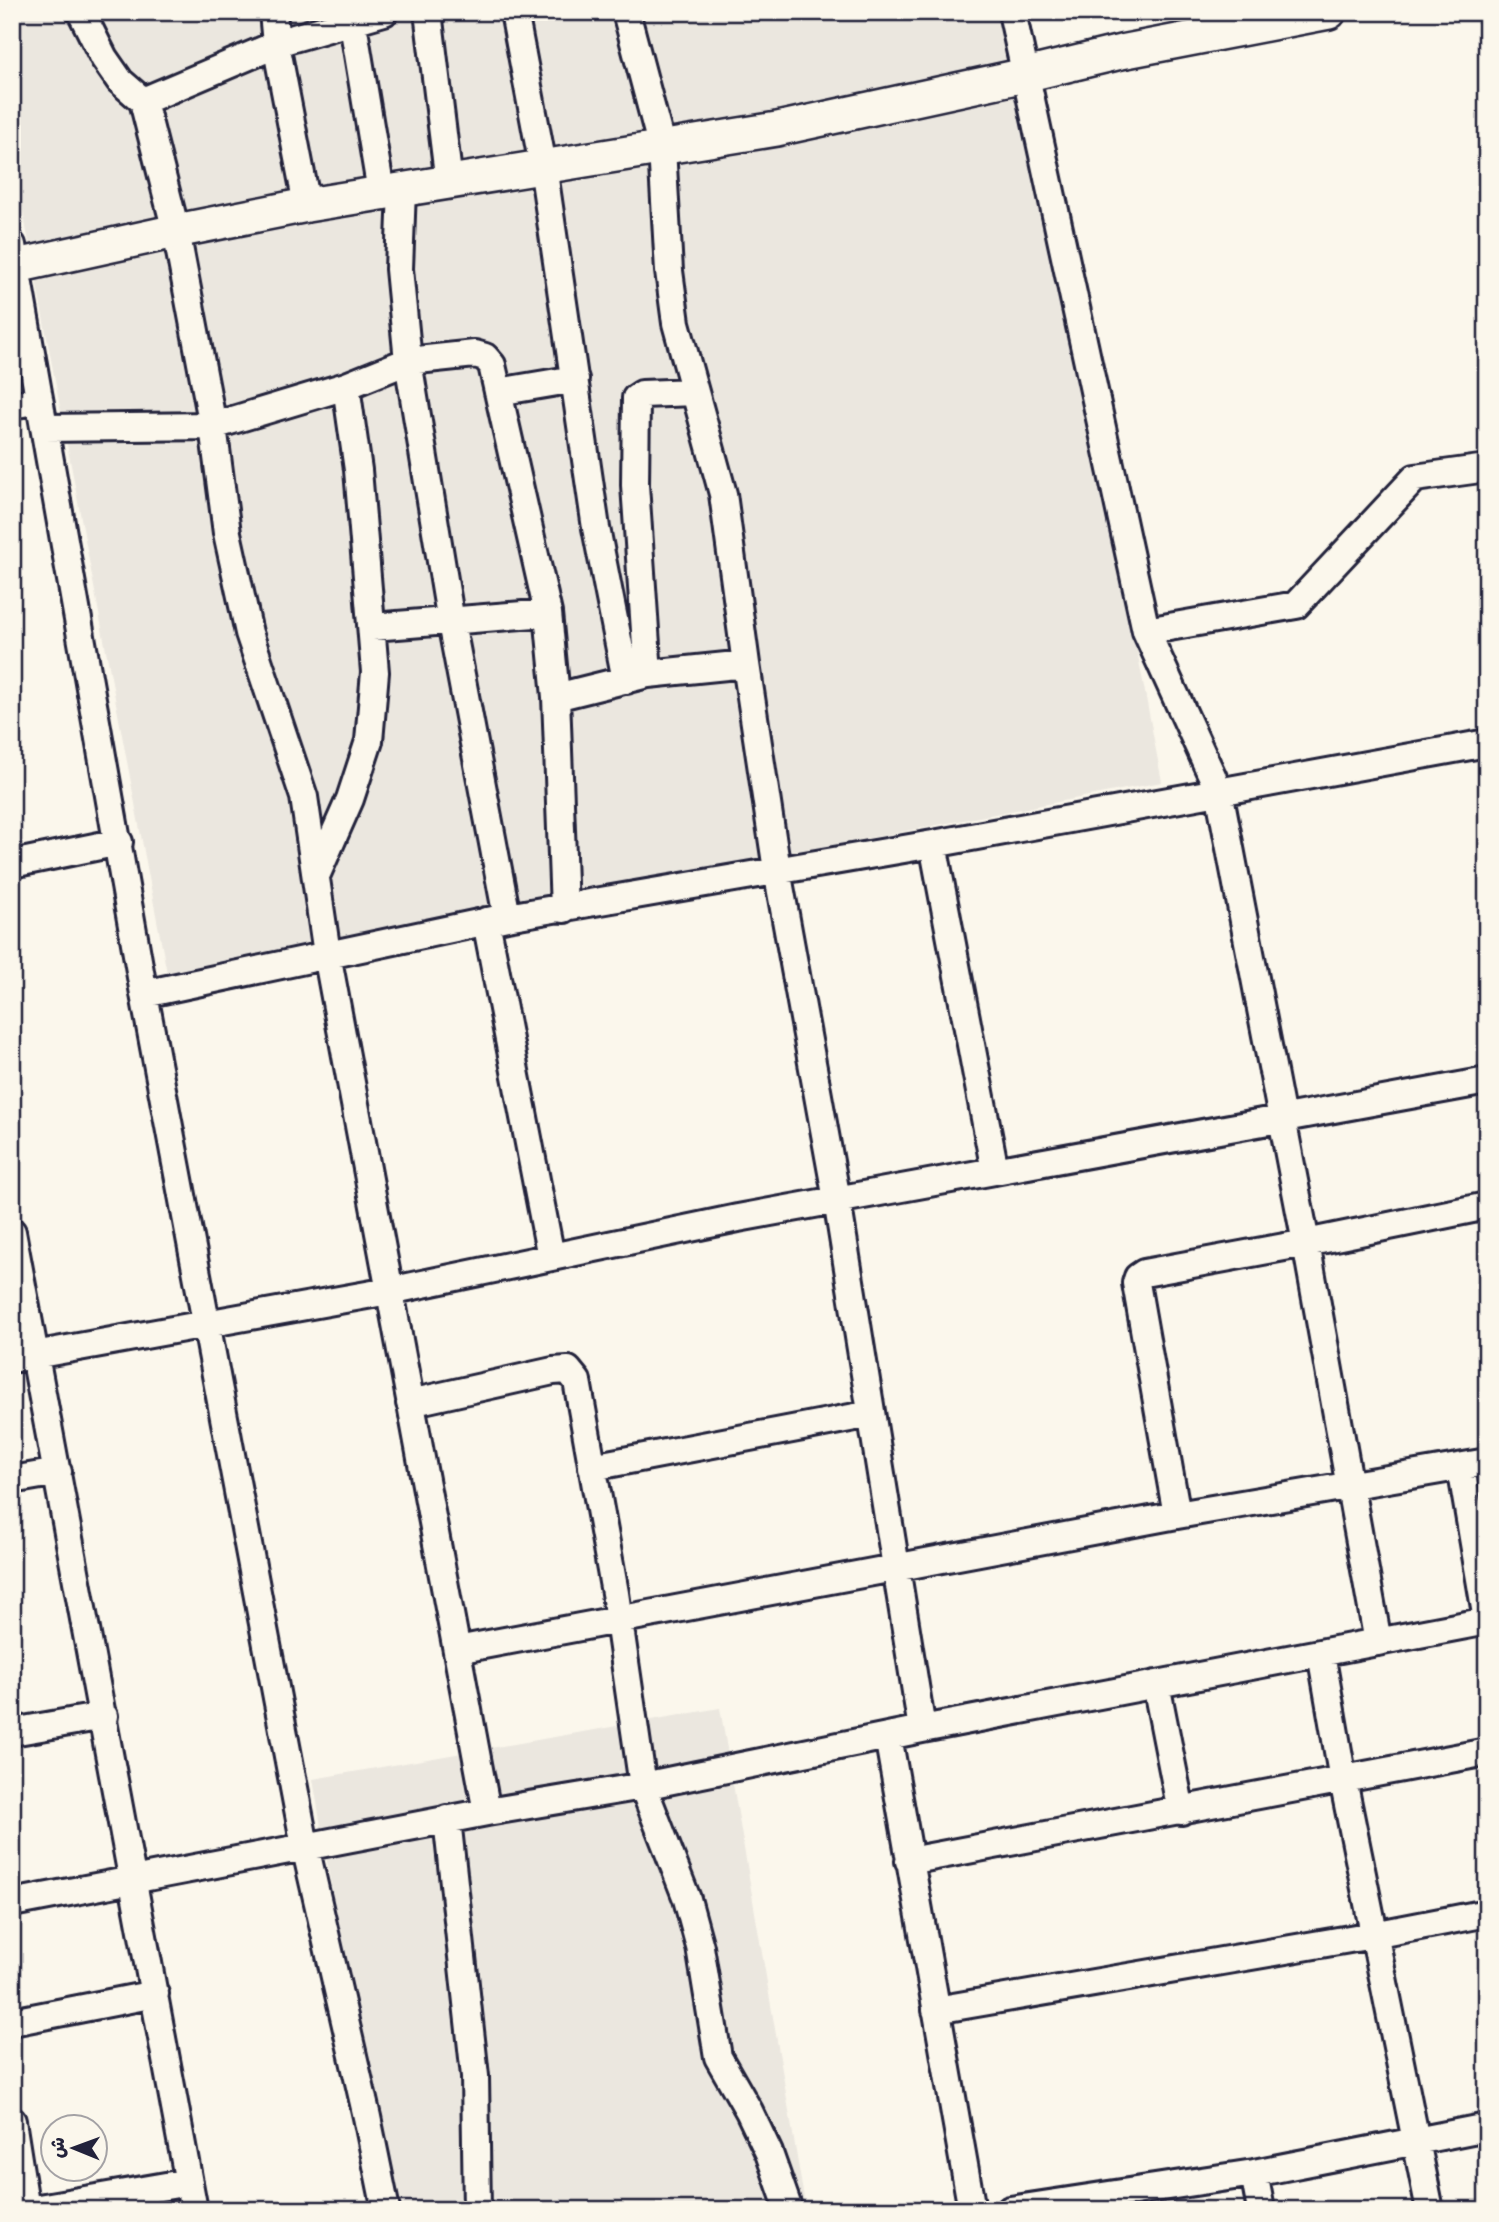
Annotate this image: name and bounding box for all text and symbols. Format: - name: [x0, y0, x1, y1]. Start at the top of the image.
- north arrow: [38, 2114, 108, 2184]
- text: ش: [46, 2137, 70, 2158]

